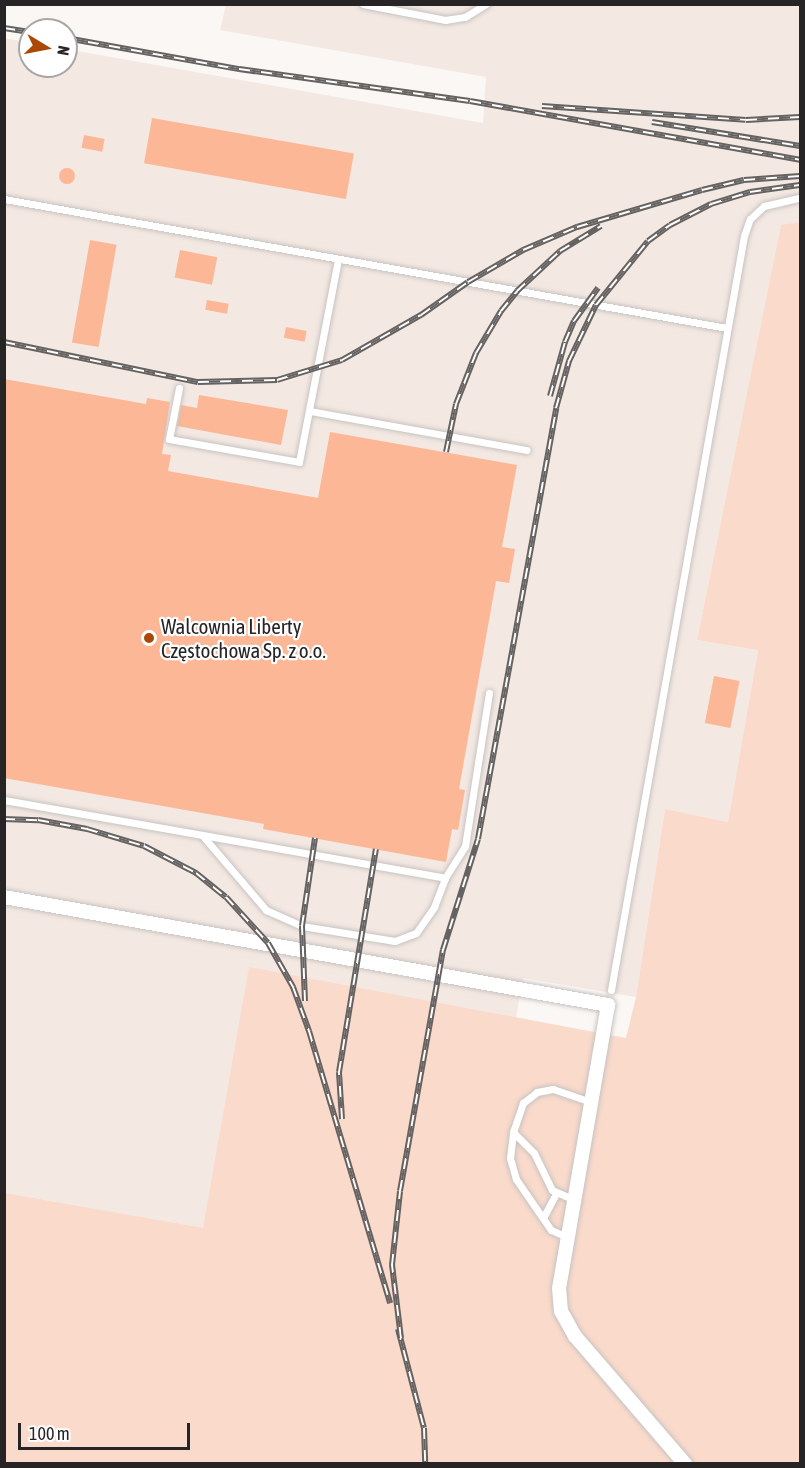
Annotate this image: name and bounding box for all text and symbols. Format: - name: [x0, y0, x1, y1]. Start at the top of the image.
- north arrow: [18, 18, 78, 78]
- text: N: [54, 45, 73, 57]
- place label: Walcownia Liberty Częstochowa Sp. z o.o.: [161, 613, 326, 663]
- marker: Walcownia Liberty Częstochowa Sp. z o.o.: [142, 631, 156, 645]
- scale bar: [21, 1411, 194, 1449]
- text: 100 m: [29, 1423, 70, 1444]

